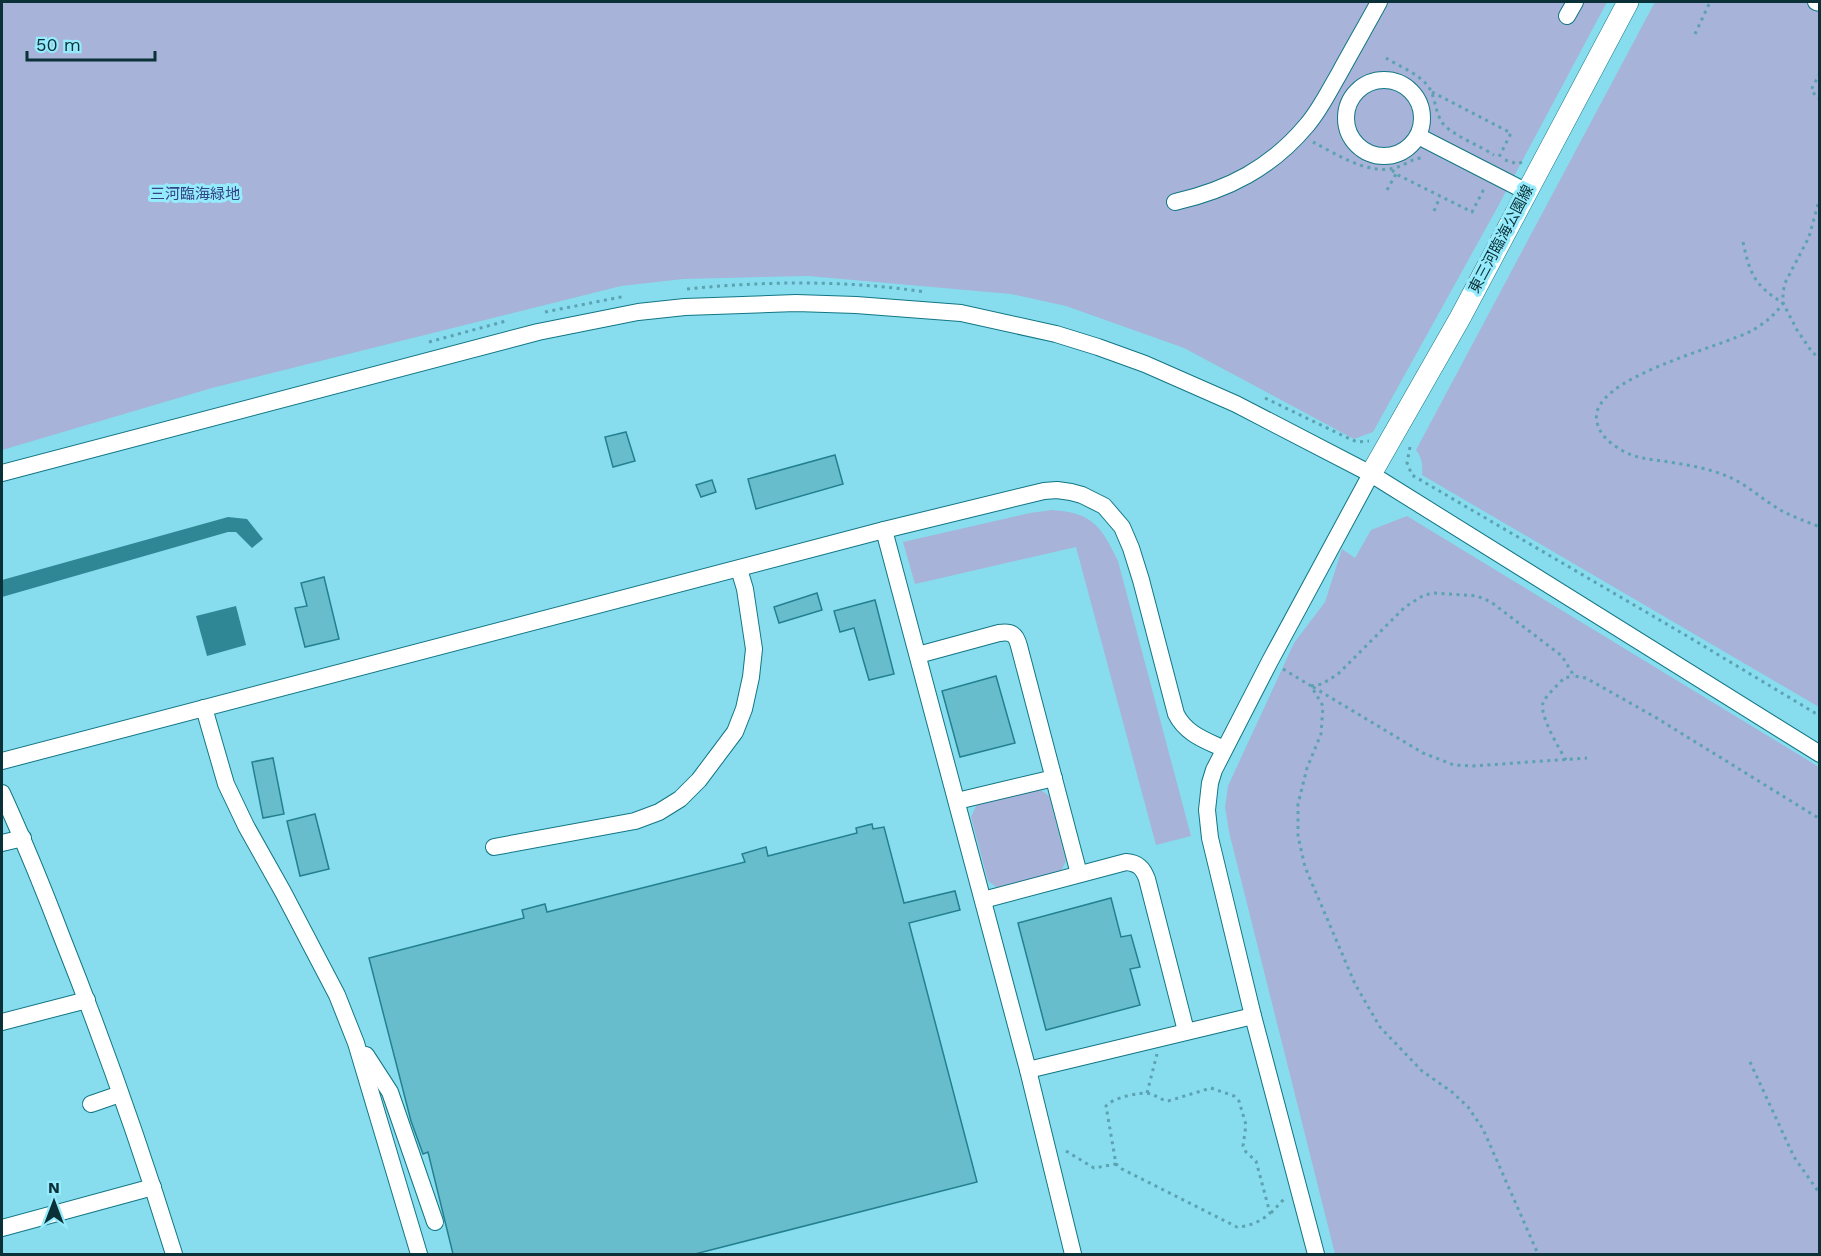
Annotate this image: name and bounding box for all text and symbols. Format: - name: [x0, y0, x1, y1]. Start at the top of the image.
- scale bar: [27, 24, 154, 62]
- text: 50 m: [36, 34, 81, 55]
- street label: 東三河臨海公園線: [1465, 182, 1537, 296]
- park label: 三河臨海緑地: [150, 185, 240, 203]
- north arrow: [24, 1172, 84, 1232]
- text: N: [48, 1178, 60, 1197]

